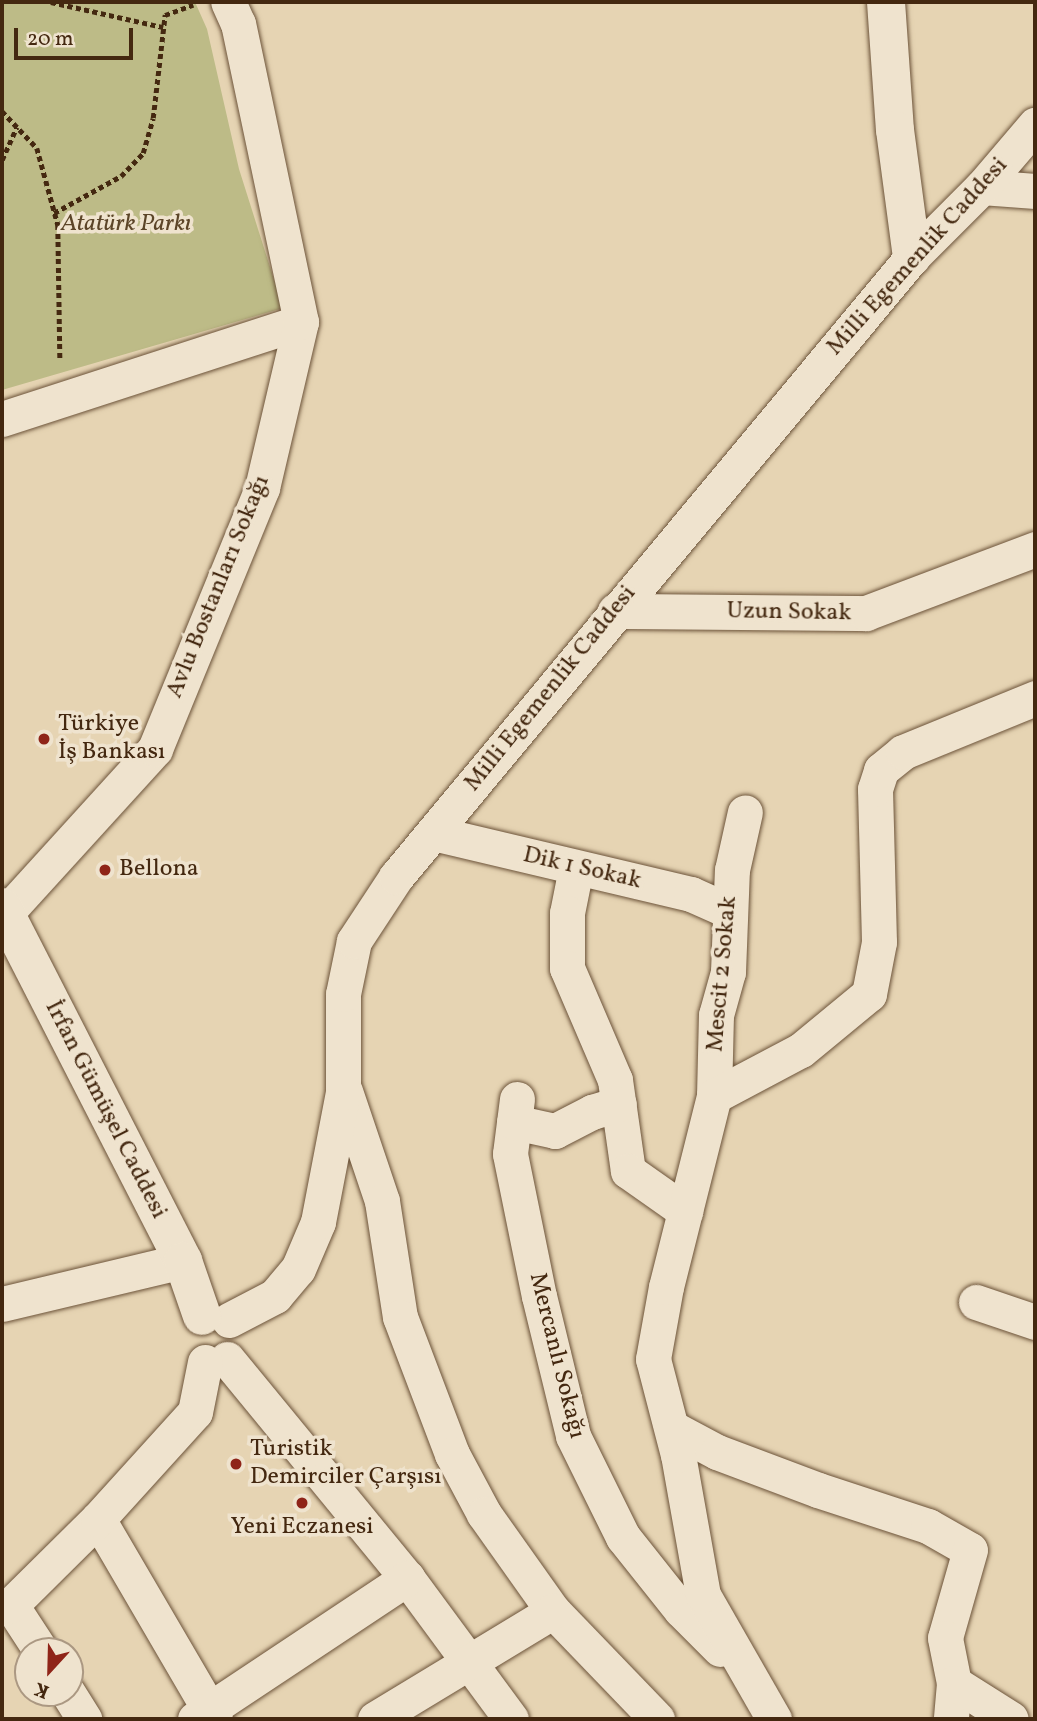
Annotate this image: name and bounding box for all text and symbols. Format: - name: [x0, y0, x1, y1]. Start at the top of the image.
- scale bar: [18, 14, 136, 58]
- text: 20 m: [27, 25, 73, 54]
- street label: Milli Egemenlik Caddesi: [821, 152, 1015, 362]
- park label: Atatürk Parkı: [61, 211, 191, 239]
- street label: Avlu Bostanları Sokağı: [161, 471, 277, 703]
- street label: Milli Egemenlik Caddesi: [459, 580, 643, 798]
- street label: Uzun Sokak: [726, 598, 852, 628]
- place label: Türkiye İş Bankası: [58, 711, 165, 767]
- marker: Türkiye İş Bankası: [36, 731, 52, 747]
- street label: Dik 1 Sokak: [520, 841, 644, 897]
- place label: Bellona: [119, 856, 199, 884]
- marker: Bellona: [97, 862, 113, 878]
- street label: Mescit 2 Sokak: [702, 895, 744, 1053]
- street label: İrfan Gümüşel Caddesi: [37, 996, 173, 1224]
- street label: Mercanlı Sokağı: [521, 1270, 591, 1442]
- place label: Turistik Demirciler Çarşısı: [250, 1436, 441, 1492]
- marker: Turistik Demirciler Çarşısı: [228, 1456, 244, 1472]
- marker: Yeni Eczanesi: [294, 1495, 310, 1511]
- place label: Yeni Eczanesi: [230, 1514, 374, 1542]
- north arrow: [14, 1637, 84, 1707]
- text: K: [31, 1675, 53, 1704]

